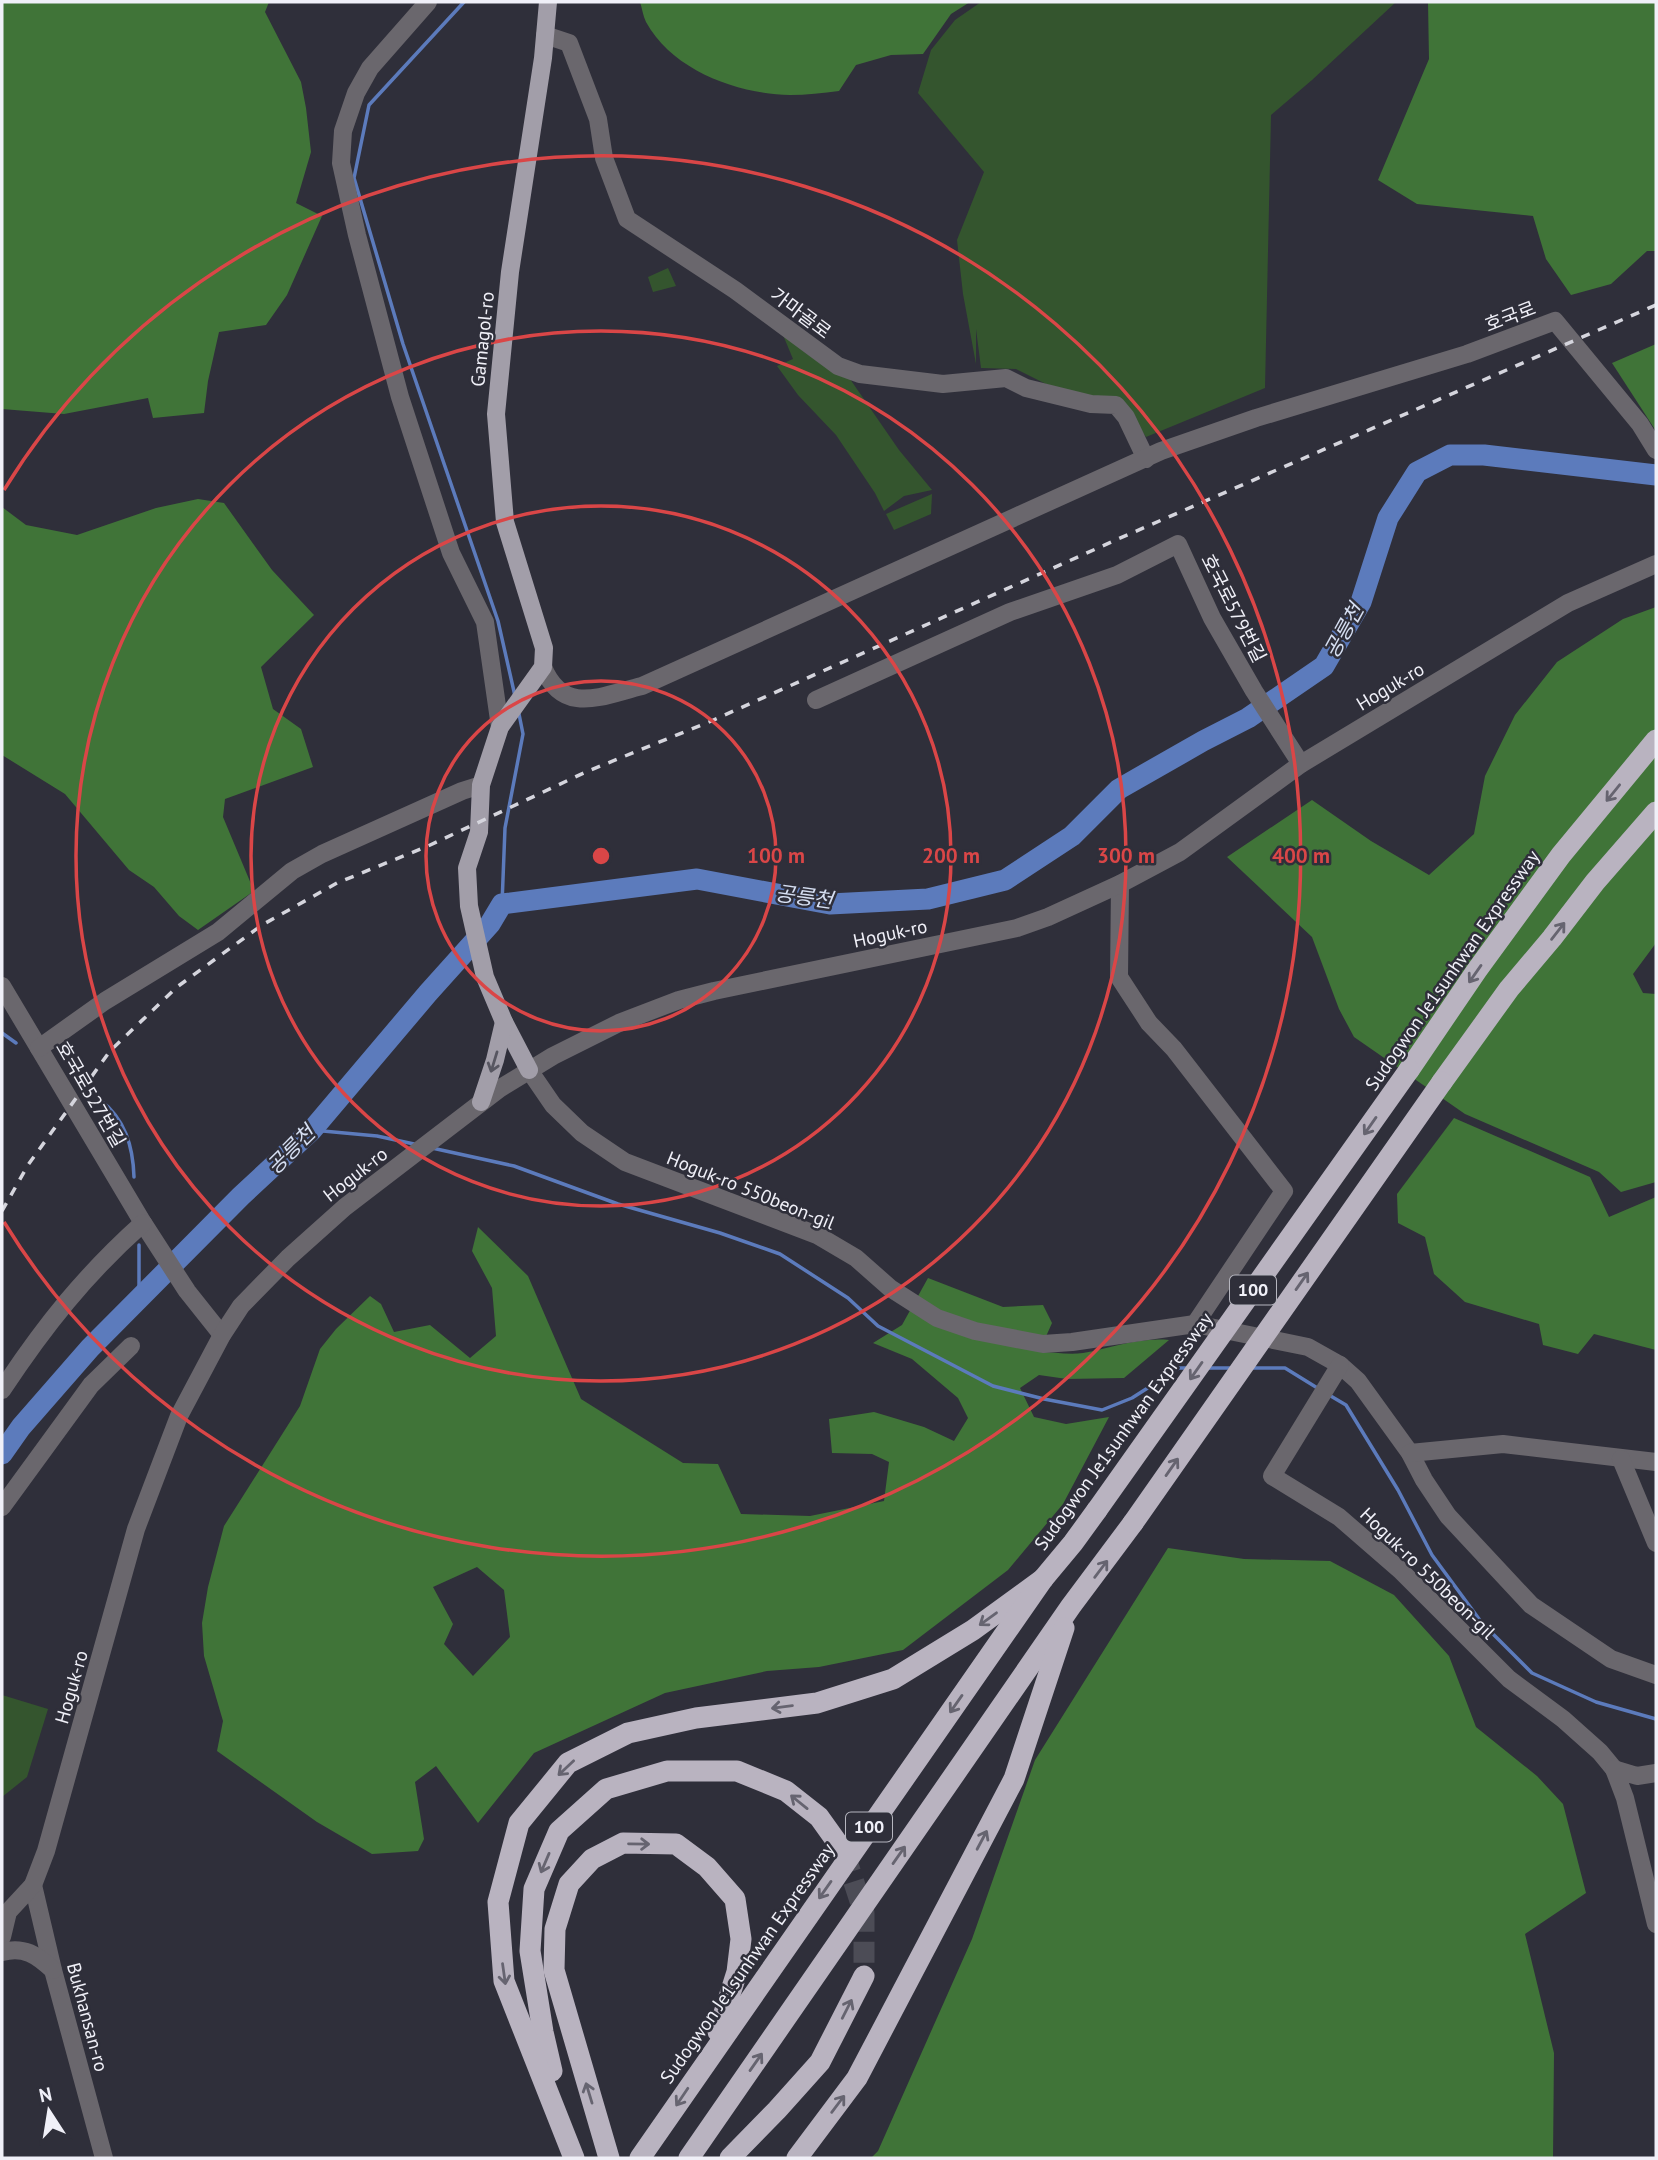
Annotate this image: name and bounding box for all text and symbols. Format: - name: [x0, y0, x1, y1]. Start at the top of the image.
- street label: 가마골로: [766, 282, 836, 344]
- street label: Gamagol-ro: [465, 290, 499, 388]
- street label: 호국로: [1481, 295, 1539, 337]
- street label: 호국로579번길: [1196, 550, 1272, 666]
- water label: 공릉천: [1318, 597, 1371, 663]
- street label: Hoguk-ro: [1352, 656, 1428, 716]
- one-way arrow: [1605, 784, 1621, 802]
- text: 100 m: [747, 842, 805, 869]
- text: 200 m: [922, 842, 980, 869]
- text: 300 m: [1097, 842, 1155, 869]
- text: 400 m: [1272, 842, 1330, 869]
- centre of rings: [589, 844, 613, 868]
- street label: Sudogwon Je1sunhwan Expressway: [1359, 845, 1545, 1095]
- water label: 공릉천: [773, 879, 837, 914]
- street label: Hoguk-ro: [851, 913, 929, 953]
- one-way arrow: [1550, 922, 1565, 941]
- one-way arrow: [1468, 964, 1482, 983]
- street label: 호국로527번길: [51, 1037, 131, 1151]
- one-way arrow: [487, 1051, 499, 1073]
- one-way arrow: [1363, 1116, 1377, 1135]
- water label: 공릉천: [261, 1118, 323, 1180]
- street label: Hoguk-ro: [318, 1141, 392, 1207]
- street label: Hoguk-ro 550beon-gil: [663, 1145, 839, 1235]
- one-way arrow: [1295, 1272, 1309, 1291]
- road number: 100: [1230, 1275, 1276, 1304]
- street label: Sudogwon Je1sunhwan Expressway: [1029, 1307, 1218, 1555]
- one-way arrow: [1189, 1361, 1203, 1380]
- one-way arrow: [1165, 1458, 1179, 1477]
- street label: Hoguk-ro 550beon-gil: [1355, 1502, 1501, 1644]
- one-way arrow: [1093, 1560, 1108, 1578]
- one-way arrow: [979, 1612, 998, 1626]
- street label: Hoguk-ro: [49, 1648, 93, 1726]
- one-way arrow: [949, 1694, 963, 1713]
- one-way arrow: [771, 1701, 794, 1714]
- one-way arrow: [558, 1759, 575, 1776]
- one-way arrow: [791, 1794, 809, 1809]
- road number: 100: [846, 1812, 892, 1842]
- one-way arrow: [975, 1830, 989, 1850]
- one-way arrow: [627, 1837, 650, 1851]
- street label: Sudogwon Je1sunhwan Expressway: [654, 1838, 840, 2088]
- one-way arrow: [892, 1846, 906, 1865]
- one-way arrow: [538, 1852, 551, 1873]
- one-way arrow: [818, 1880, 832, 1899]
- street label: Bukhansan-ro: [62, 1960, 114, 2074]
- one-way arrow: [498, 1962, 511, 1985]
- one-way arrow: [840, 1999, 854, 2020]
- one-way arrow: [749, 2053, 763, 2072]
- north arrow: [14, 2076, 84, 2146]
- text: N: [37, 2081, 54, 2107]
- one-way arrow: [582, 2082, 595, 2104]
- one-way arrow: [675, 2087, 689, 2106]
- one-way arrow: [831, 2095, 846, 2114]

